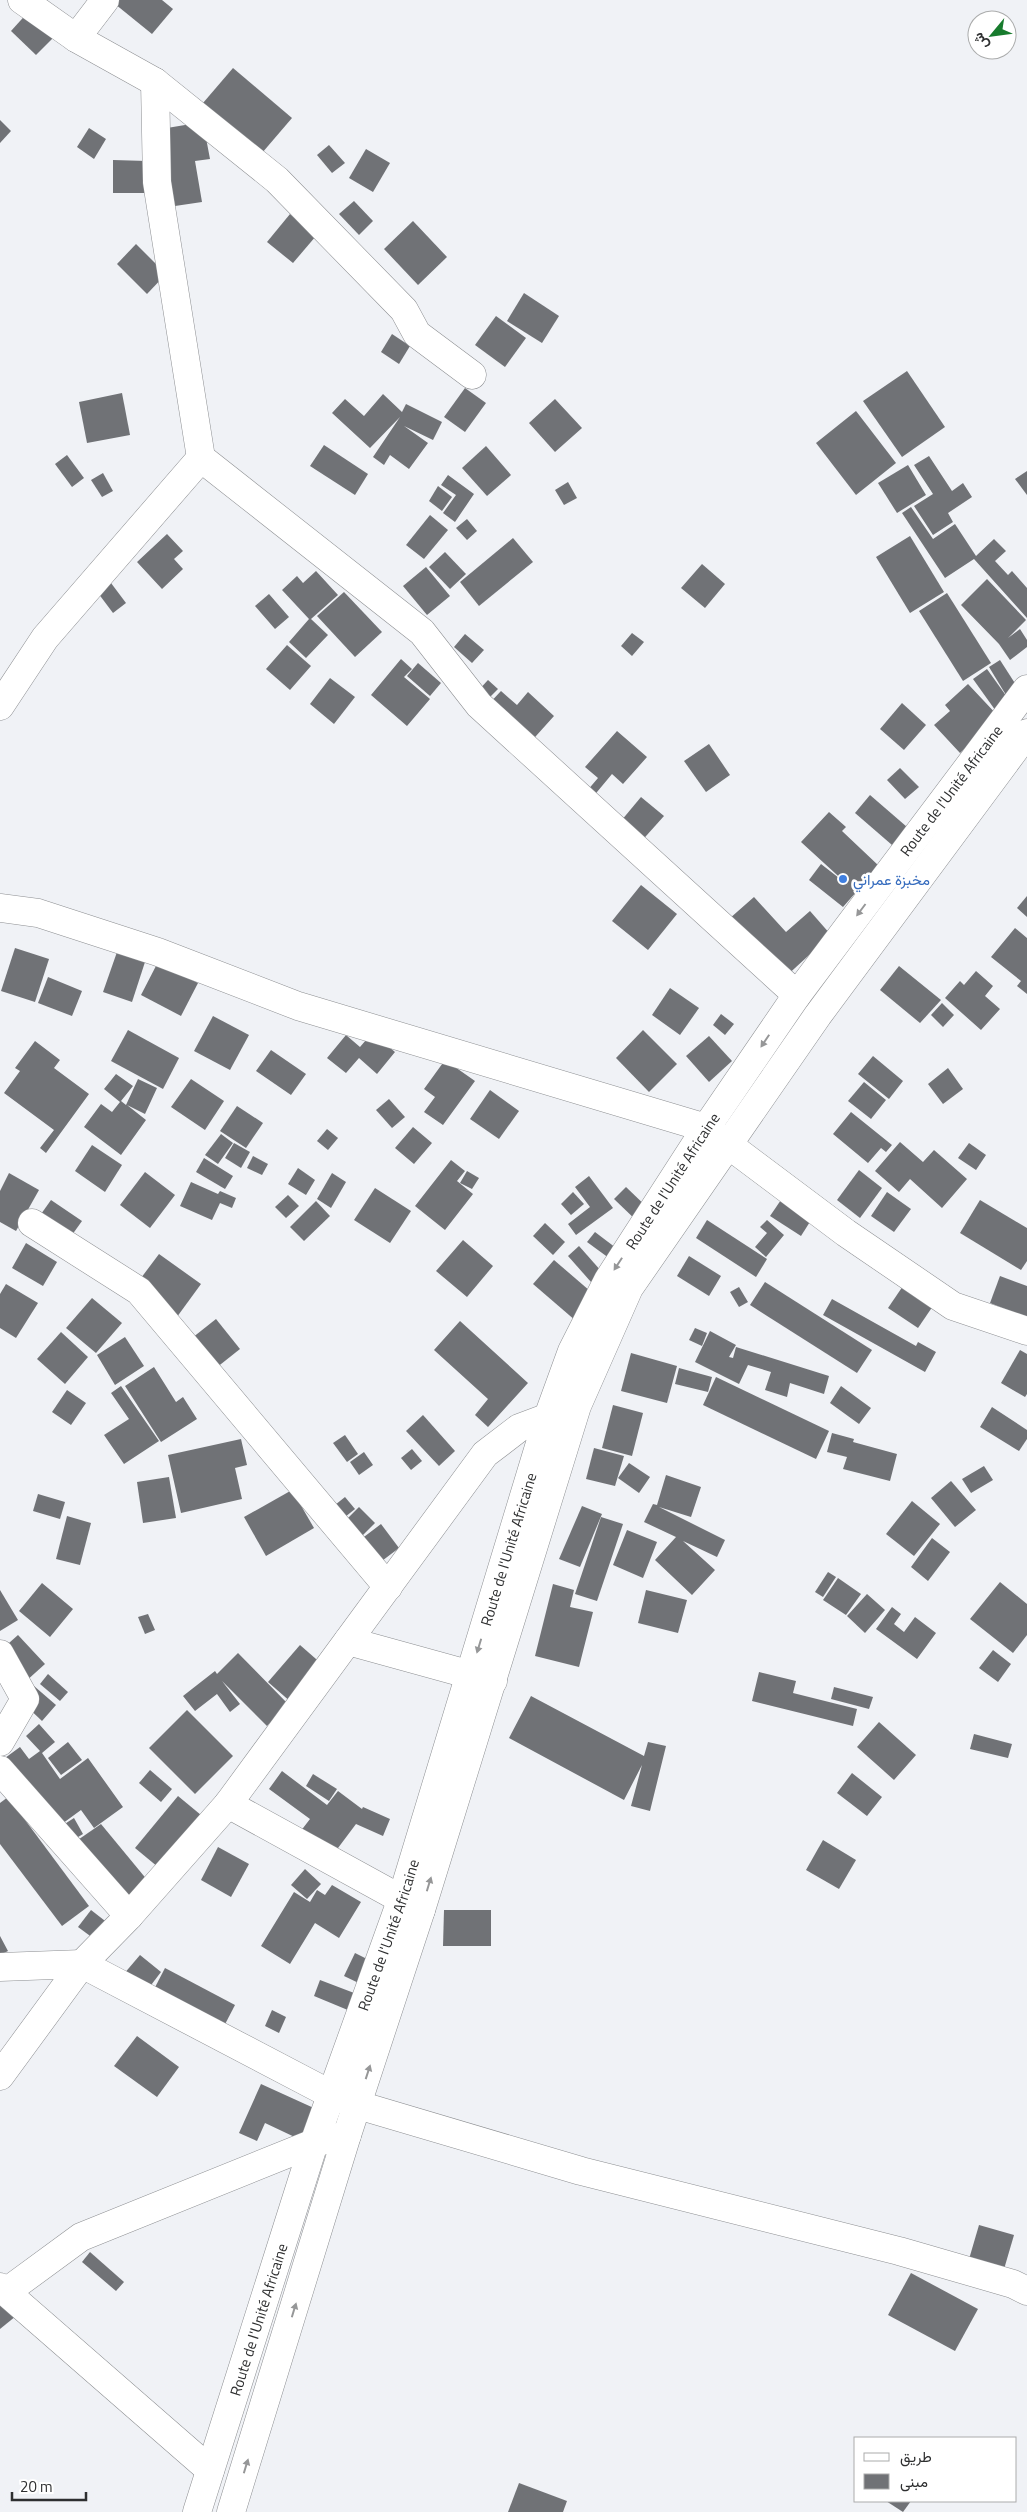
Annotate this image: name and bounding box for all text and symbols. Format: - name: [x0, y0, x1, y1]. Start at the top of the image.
- north arrow: [967, 10, 1017, 60]
- text: ش: [967, 29, 993, 54]
- street label: Route de l'Unité Africaine: [894, 720, 1008, 861]
- place label: مخبزة عمراني: [853, 868, 930, 893]
- marker: مخبزة عمراني: [837, 873, 849, 885]
- one-way arrow: [856, 903, 866, 917]
- one-way arrow: [760, 1035, 770, 1048]
- street label: Route de l'Unité Africaine: [619, 1108, 725, 1254]
- one-way arrow: [613, 1258, 623, 1271]
- street label: Route de l'Unité Africaine: [474, 1470, 542, 1629]
- one-way arrow: [475, 1639, 483, 1654]
- street label: Route de l'Unité Africaine: [351, 1856, 425, 2014]
- one-way arrow: [426, 1876, 433, 1891]
- one-way arrow: [365, 2064, 373, 2079]
- street label: Route de l'Unité Africaine: [223, 2240, 293, 2399]
- one-way arrow: [290, 2302, 298, 2317]
- legend: [854, 2437, 1017, 2502]
- text: طريق: [900, 2445, 932, 2468]
- one-way arrow: [243, 2458, 251, 2473]
- scale bar: [12, 2470, 86, 2502]
- text: مبنى: [900, 2470, 928, 2493]
- text: 20 m: [20, 2475, 53, 2498]

